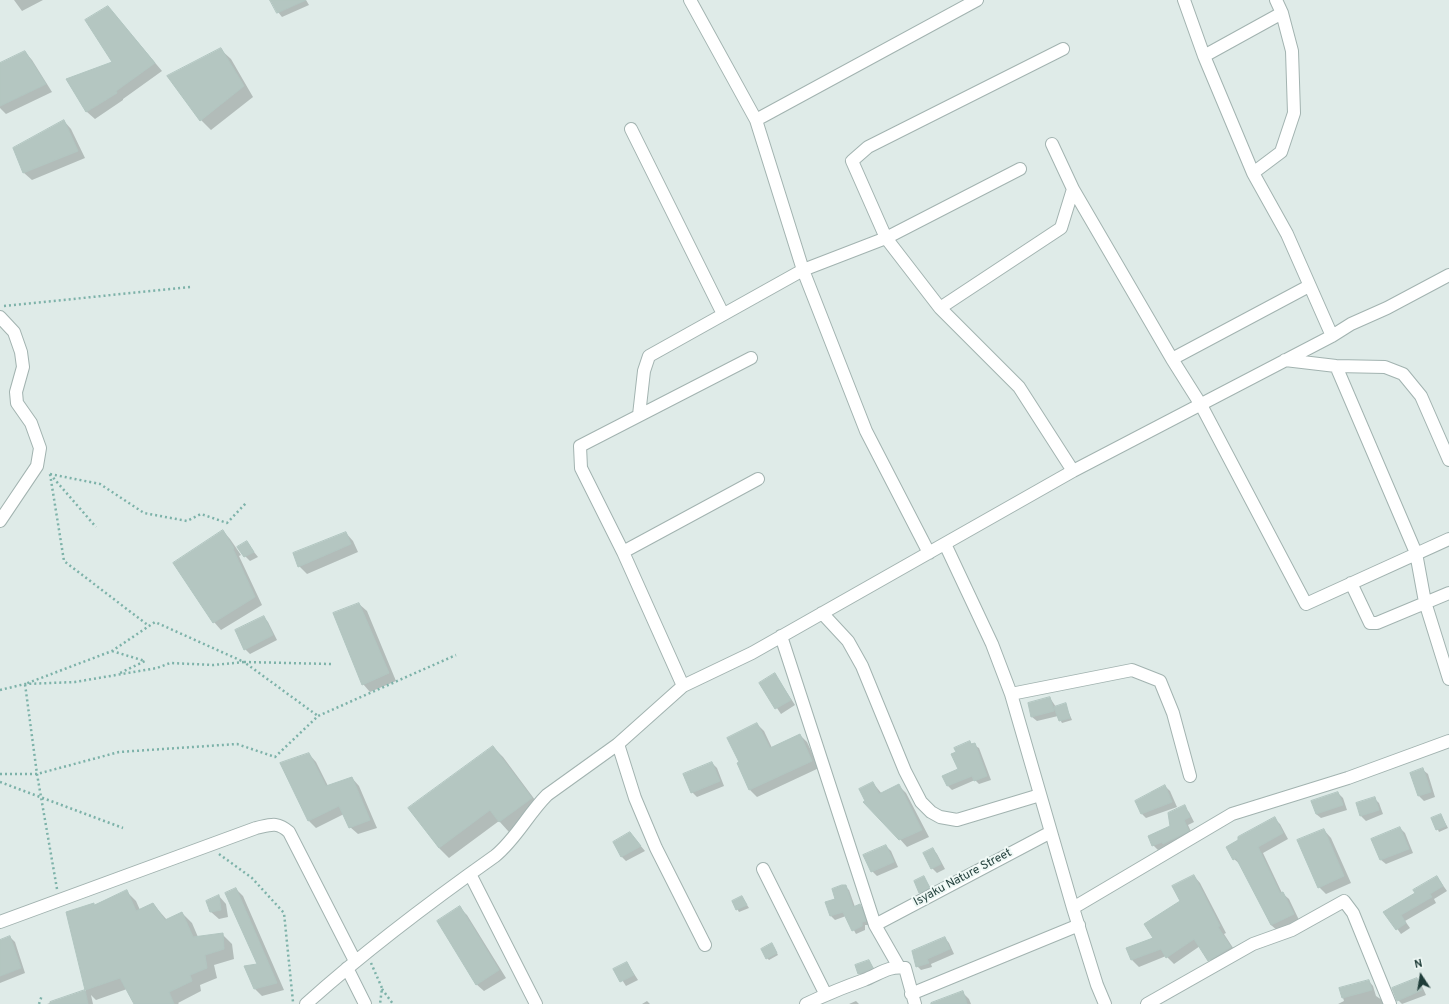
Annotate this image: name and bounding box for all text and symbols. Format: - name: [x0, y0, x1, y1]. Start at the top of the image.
- street label: Isyaku Nature Street: [912, 846, 1014, 910]
- north arrow: [1401, 956, 1441, 996]
- text: N: [1413, 957, 1424, 972]

